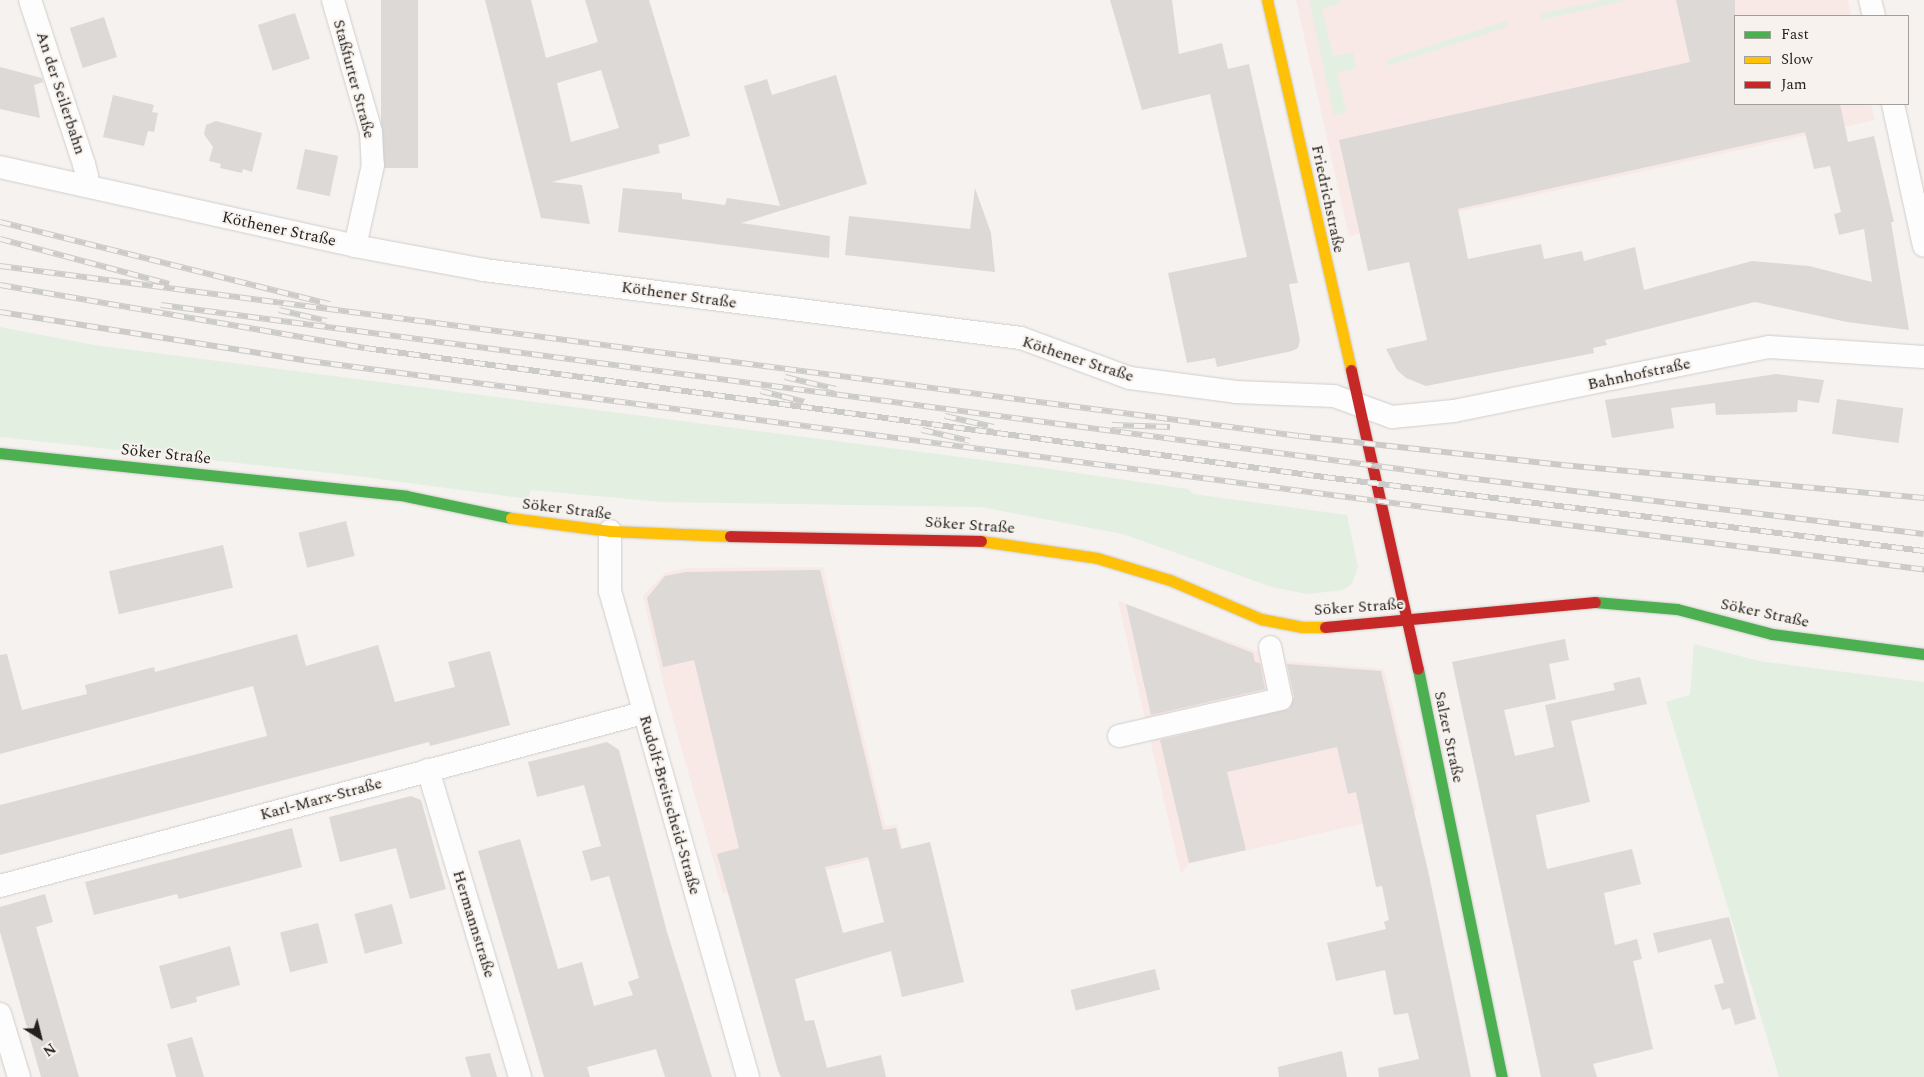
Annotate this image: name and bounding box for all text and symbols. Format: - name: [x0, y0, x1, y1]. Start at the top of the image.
- legend: [1734, 15, 1909, 105]
- street label: Staßfurter Straße: [329, 17, 379, 141]
- text: Fast: [1781, 23, 1809, 46]
- street label: An der Seilerbahn: [32, 29, 90, 157]
- text: Slow: [1781, 48, 1813, 71]
- text: Jam: [1781, 73, 1807, 96]
- street label: Friedrichstraße: [1307, 143, 1349, 255]
- street label: Köthener Straße: [220, 208, 338, 250]
- street label: Köthener Straße: [620, 277, 738, 313]
- street label: Köthener Straße: [1020, 332, 1136, 386]
- street label: Bahnhofstraße: [1586, 354, 1692, 394]
- street label: Söker Straße: [120, 440, 212, 468]
- street label: Söker Straße: [521, 494, 613, 524]
- street label: Söker Straße: [924, 512, 1016, 538]
- street label: Söker Straße: [1313, 594, 1405, 620]
- street label: Söker Straße: [1719, 594, 1811, 632]
- street label: Salzer Straße: [1430, 689, 1468, 785]
- street label: Rudolf-Breitscheid-Straße: [635, 713, 705, 897]
- street label: Karl-Marx-Straße: [258, 773, 384, 825]
- street label: Hermannstraße: [449, 868, 499, 980]
- north arrow: [15, 1012, 65, 1062]
- text: N: [38, 1038, 60, 1061]

